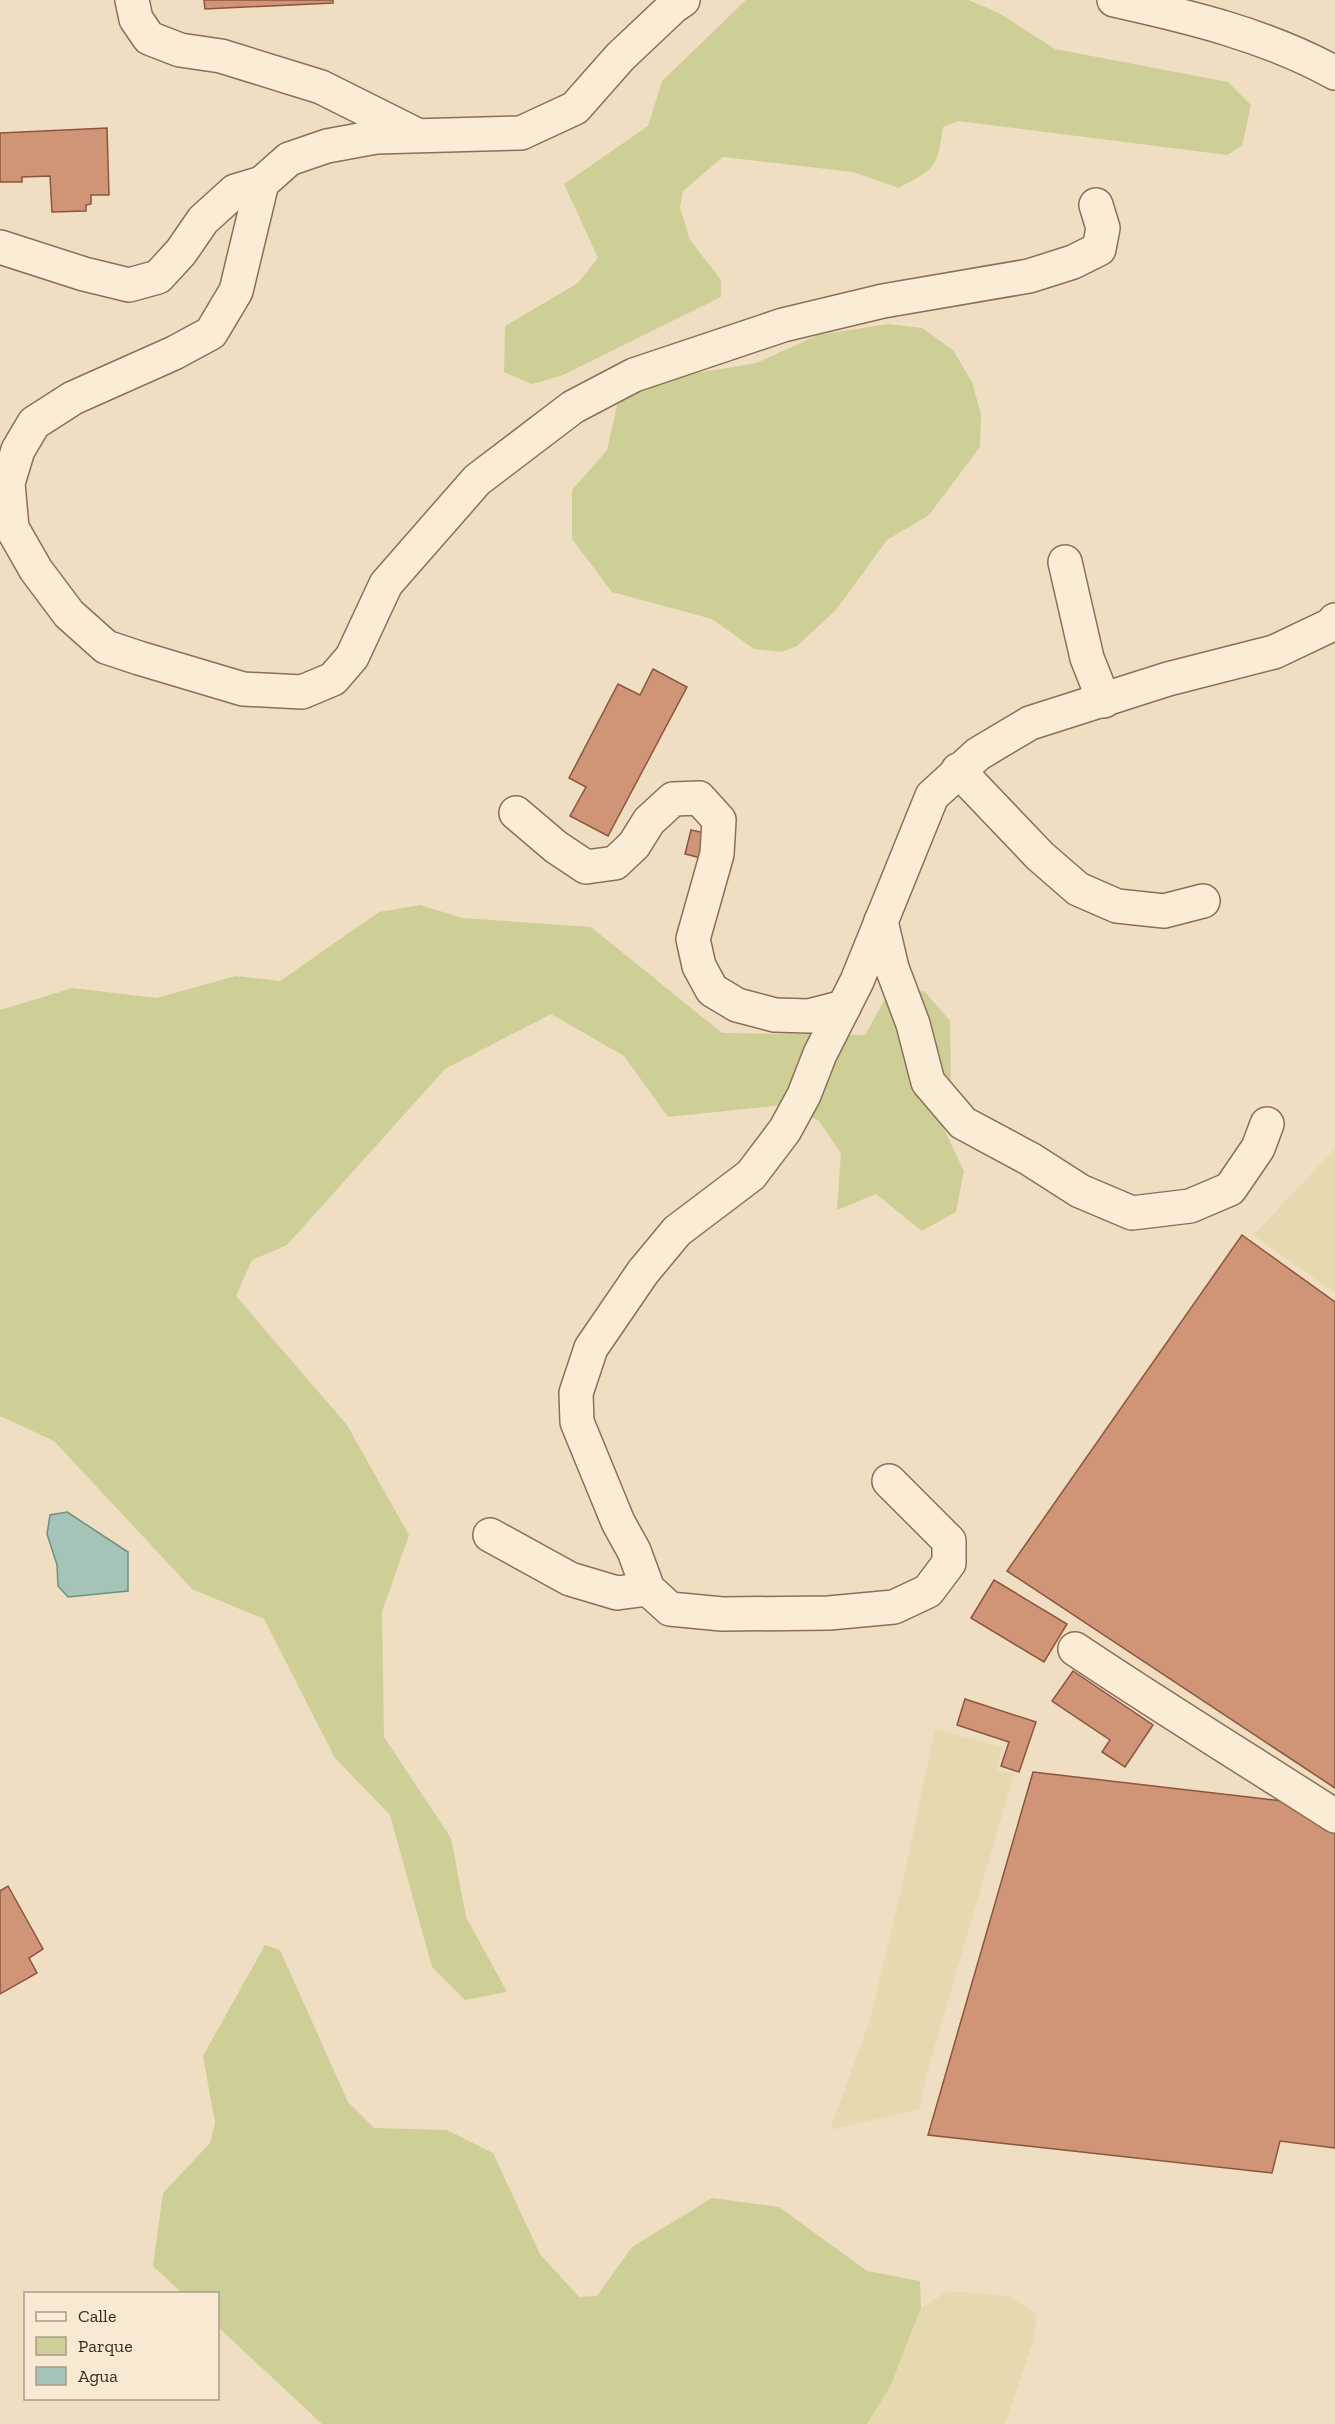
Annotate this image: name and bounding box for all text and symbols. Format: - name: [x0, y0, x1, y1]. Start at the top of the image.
- legend: [24, 2292, 219, 2400]
- text: Calle: [78, 2305, 116, 2327]
- text: Parque: [78, 2335, 133, 2357]
- text: Agua: [78, 2365, 118, 2387]

